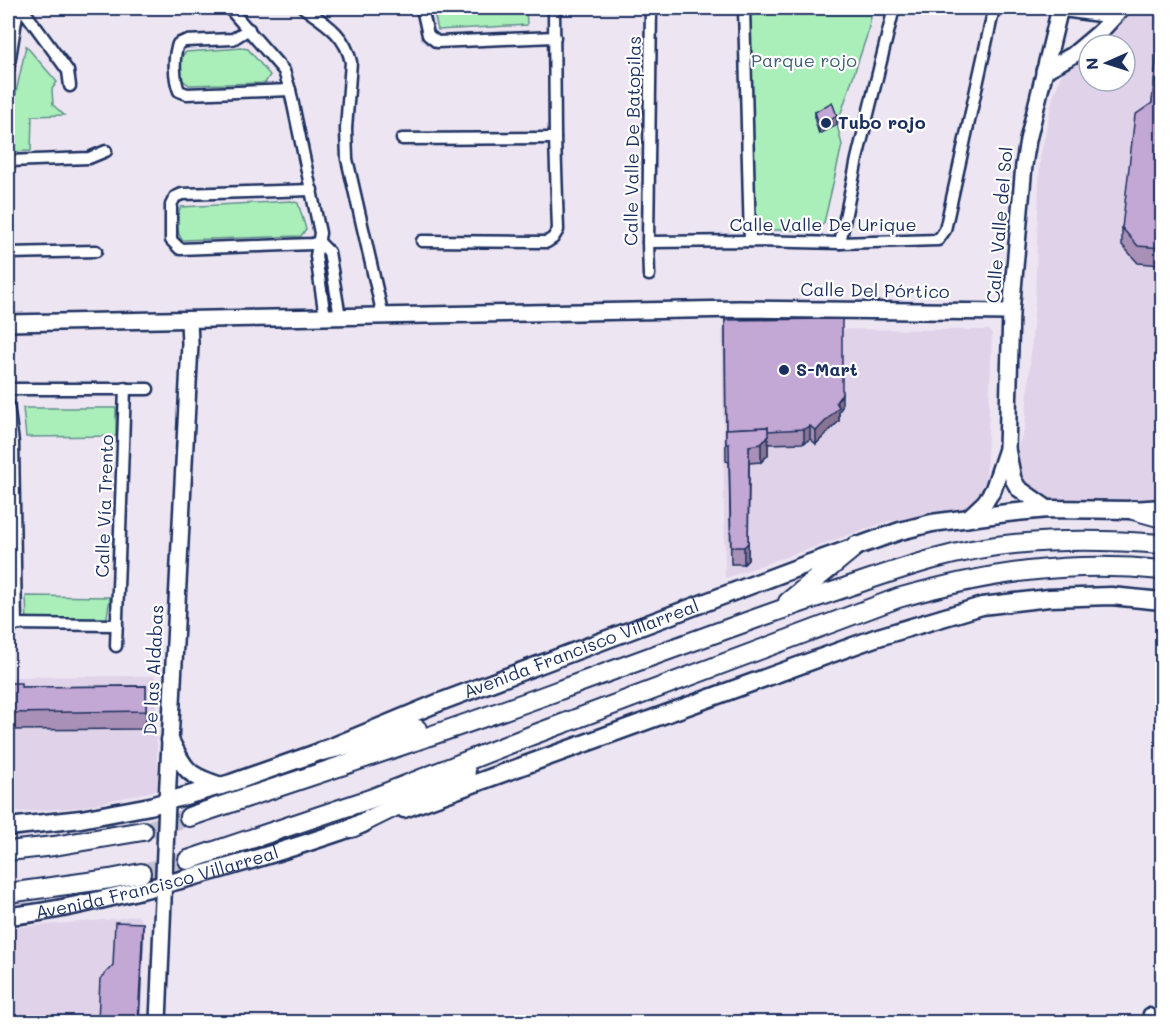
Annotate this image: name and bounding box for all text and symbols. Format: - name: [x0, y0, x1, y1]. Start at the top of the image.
- north arrow: [1077, 33, 1137, 93]
- street label: Calle Valle De Batopilas: [618, 36, 646, 246]
- park label: Parque rojo: [751, 48, 857, 72]
- text: N: [1081, 57, 1102, 70]
- place label: Tubo rojo: [838, 110, 926, 134]
- marker: Tubo rojo: [819, 116, 833, 130]
- street label: Calle Valle del Sol: [980, 146, 1018, 304]
- street label: Calle Valle De Urique: [729, 212, 917, 236]
- street label: Calle Del Pórtico: [800, 277, 950, 303]
- place label: S-Mart: [796, 357, 858, 381]
- marker: S-Mart: [777, 363, 791, 377]
- street label: Calle Vía Trento: [90, 434, 118, 578]
- street label: Avenida Francisco Villarreal: [460, 593, 702, 703]
- street label: De las Aldabas: [138, 604, 168, 736]
- street label: Avenida Francisco Villarreal: [34, 840, 281, 924]

